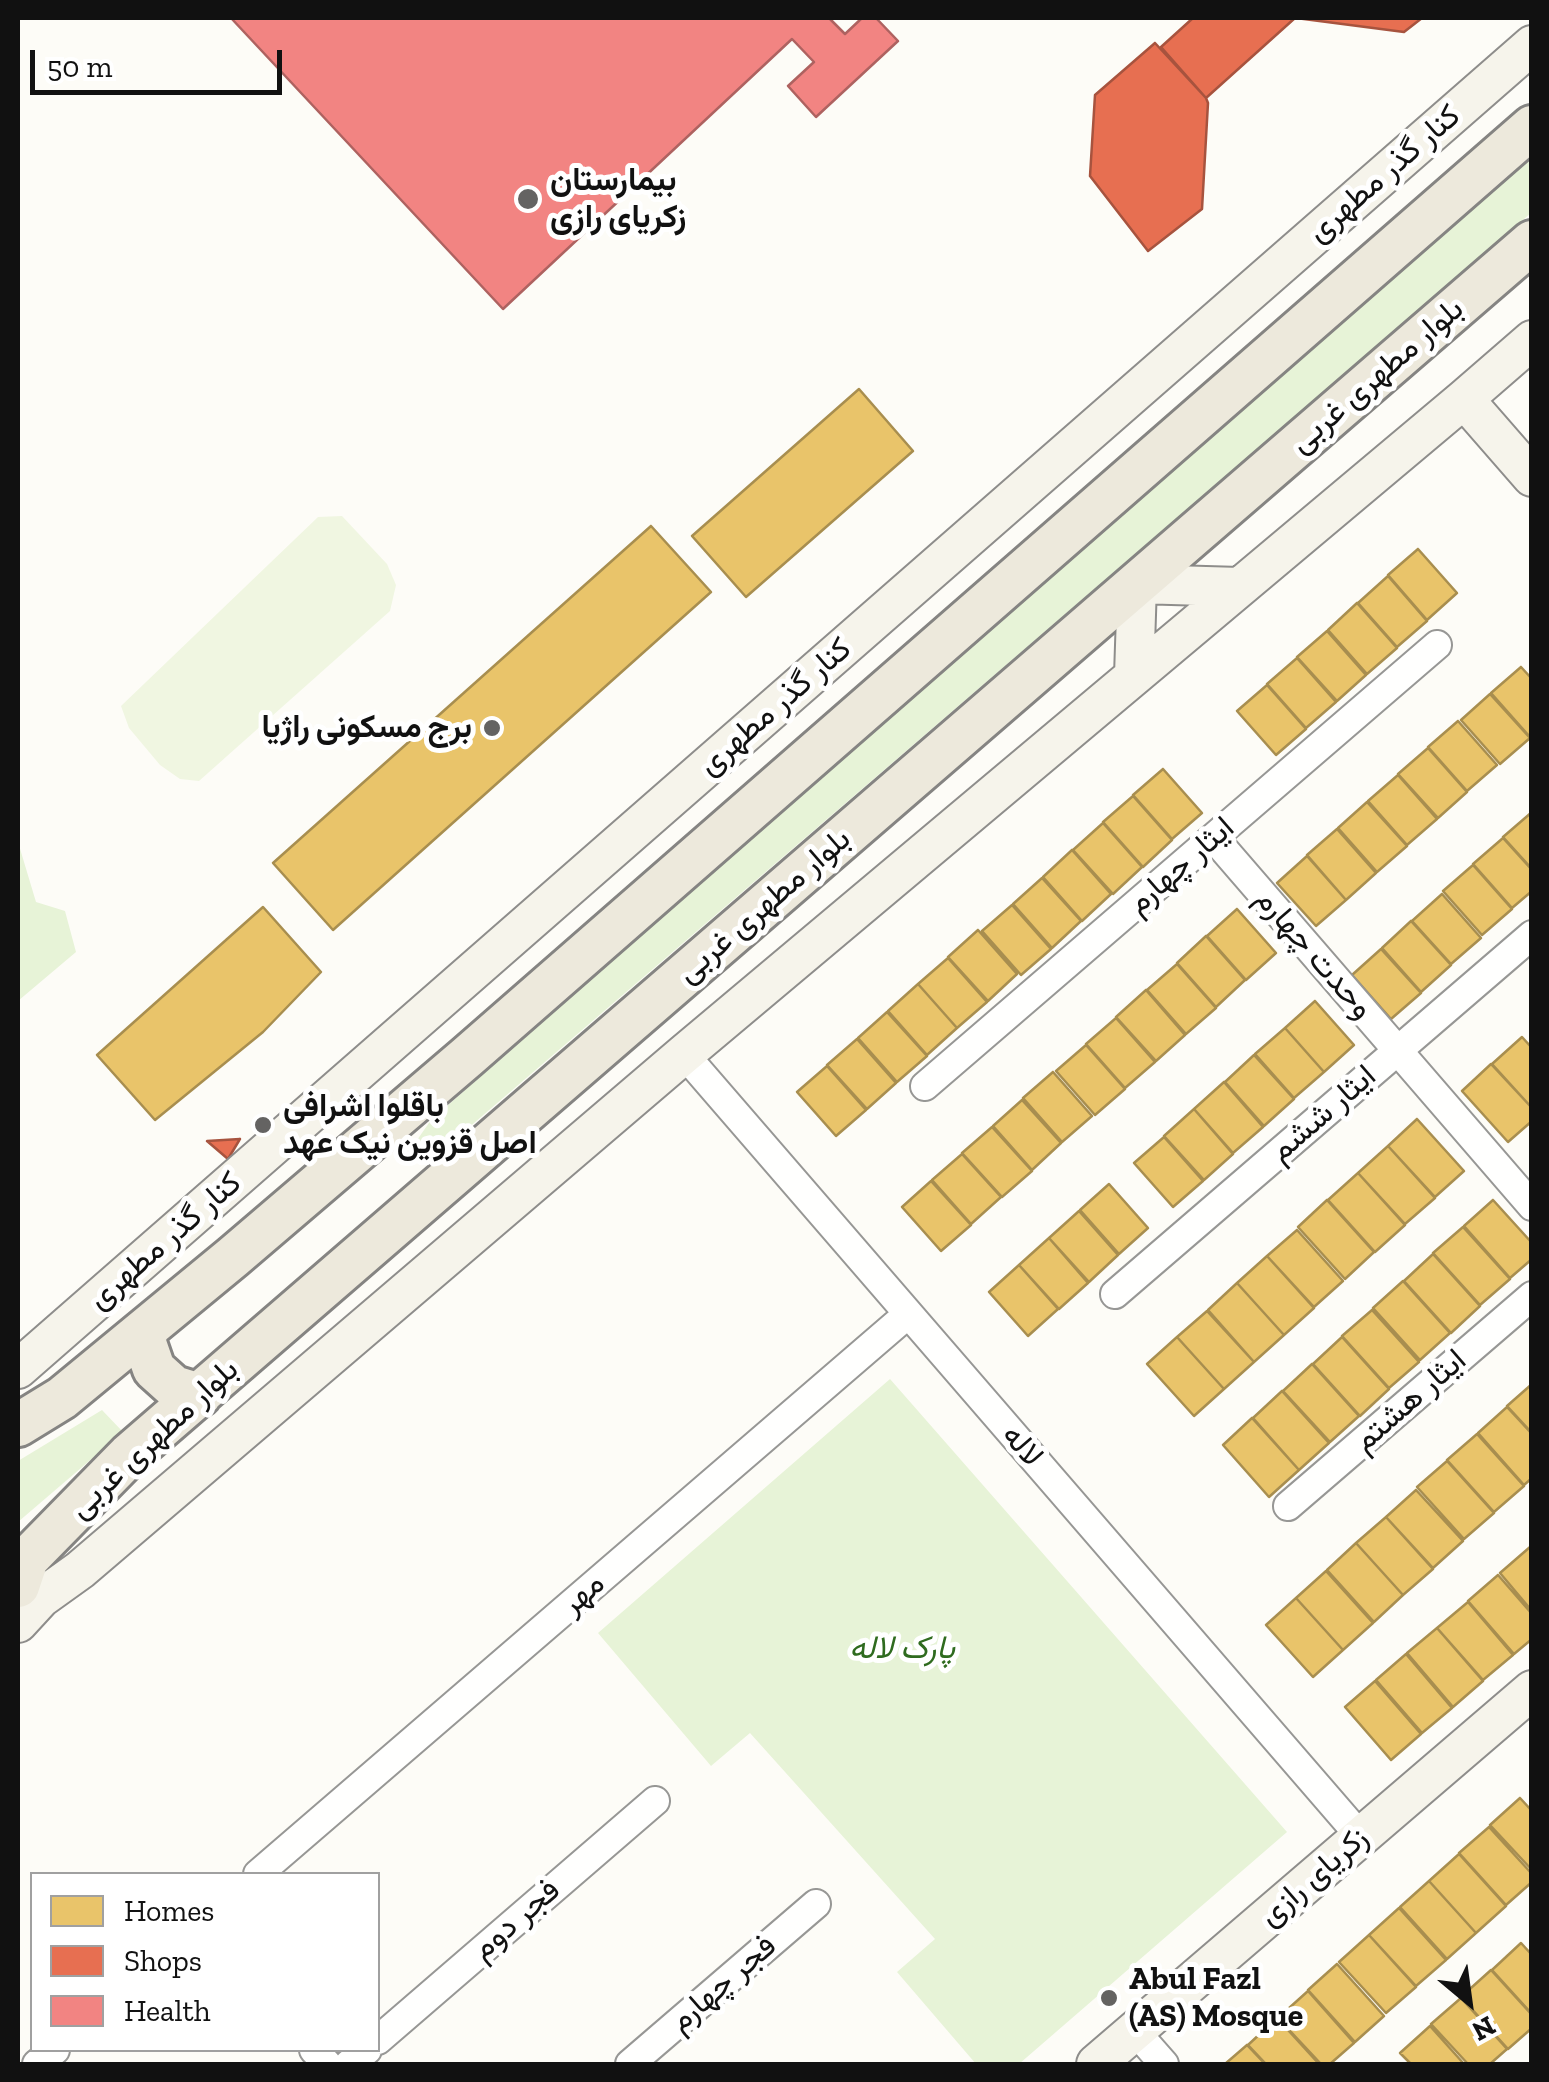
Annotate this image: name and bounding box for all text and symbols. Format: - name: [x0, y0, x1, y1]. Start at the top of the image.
- scale bar: [35, 30, 288, 92]
- text: 50 m: [47, 49, 112, 85]
- street label: کنار گذر مطهری: [1300, 97, 1468, 251]
- place label: بیمارستان زکریای رازی: [550, 162, 686, 237]
- marker: بیمارستان زکریای رازی: [515, 186, 541, 212]
- street label: بلوار مطهری غربی: [1282, 290, 1472, 462]
- street label: کنار گذر مطهری: [691, 630, 859, 784]
- place label: برج مسکونی راژیا: [261, 709, 472, 747]
- marker: برج مسکونی راژیا: [481, 717, 503, 739]
- street label: ایثار چهارم: [1120, 809, 1242, 923]
- street label: بلوار مطهری غربی: [669, 820, 859, 992]
- street label: وحدت چهارم: [1247, 881, 1381, 1027]
- street label: ایثار ششم: [1262, 1057, 1384, 1171]
- place label: باقلوا اشرافی اصل قزوین نیک عهد: [283, 1088, 537, 1163]
- marker: باقلوا اشرافی اصل قزوین نیک عهد: [252, 1114, 274, 1136]
- street label: کنار گذر مطهری: [81, 1164, 249, 1318]
- street label: ایثار هشتم: [1346, 1341, 1474, 1461]
- street label: بلوار مطهری غربی: [61, 1351, 247, 1527]
- street label: لاله: [993, 1417, 1051, 1475]
- street label: مهر: [553, 1565, 613, 1623]
- park label: پارک لاله: [849, 1630, 955, 1668]
- street label: زکریای رازی: [1251, 1819, 1377, 1935]
- street label: فجر دوم: [464, 1871, 568, 1969]
- legend: [30, 1872, 380, 2052]
- text: Homes: [124, 1893, 214, 1929]
- street label: فجر چهارم: [662, 1927, 784, 2041]
- text: Shops: [124, 1943, 202, 1979]
- north arrow: [1419, 1952, 1519, 2052]
- place label: Abul Fazl (AS) Mosque: [1129, 1961, 1303, 2036]
- marker: Abul Fazl (AS) Mosque: [1098, 1987, 1120, 2009]
- text: Health: [124, 1993, 210, 2029]
- text: N: [1466, 2009, 1501, 2048]

